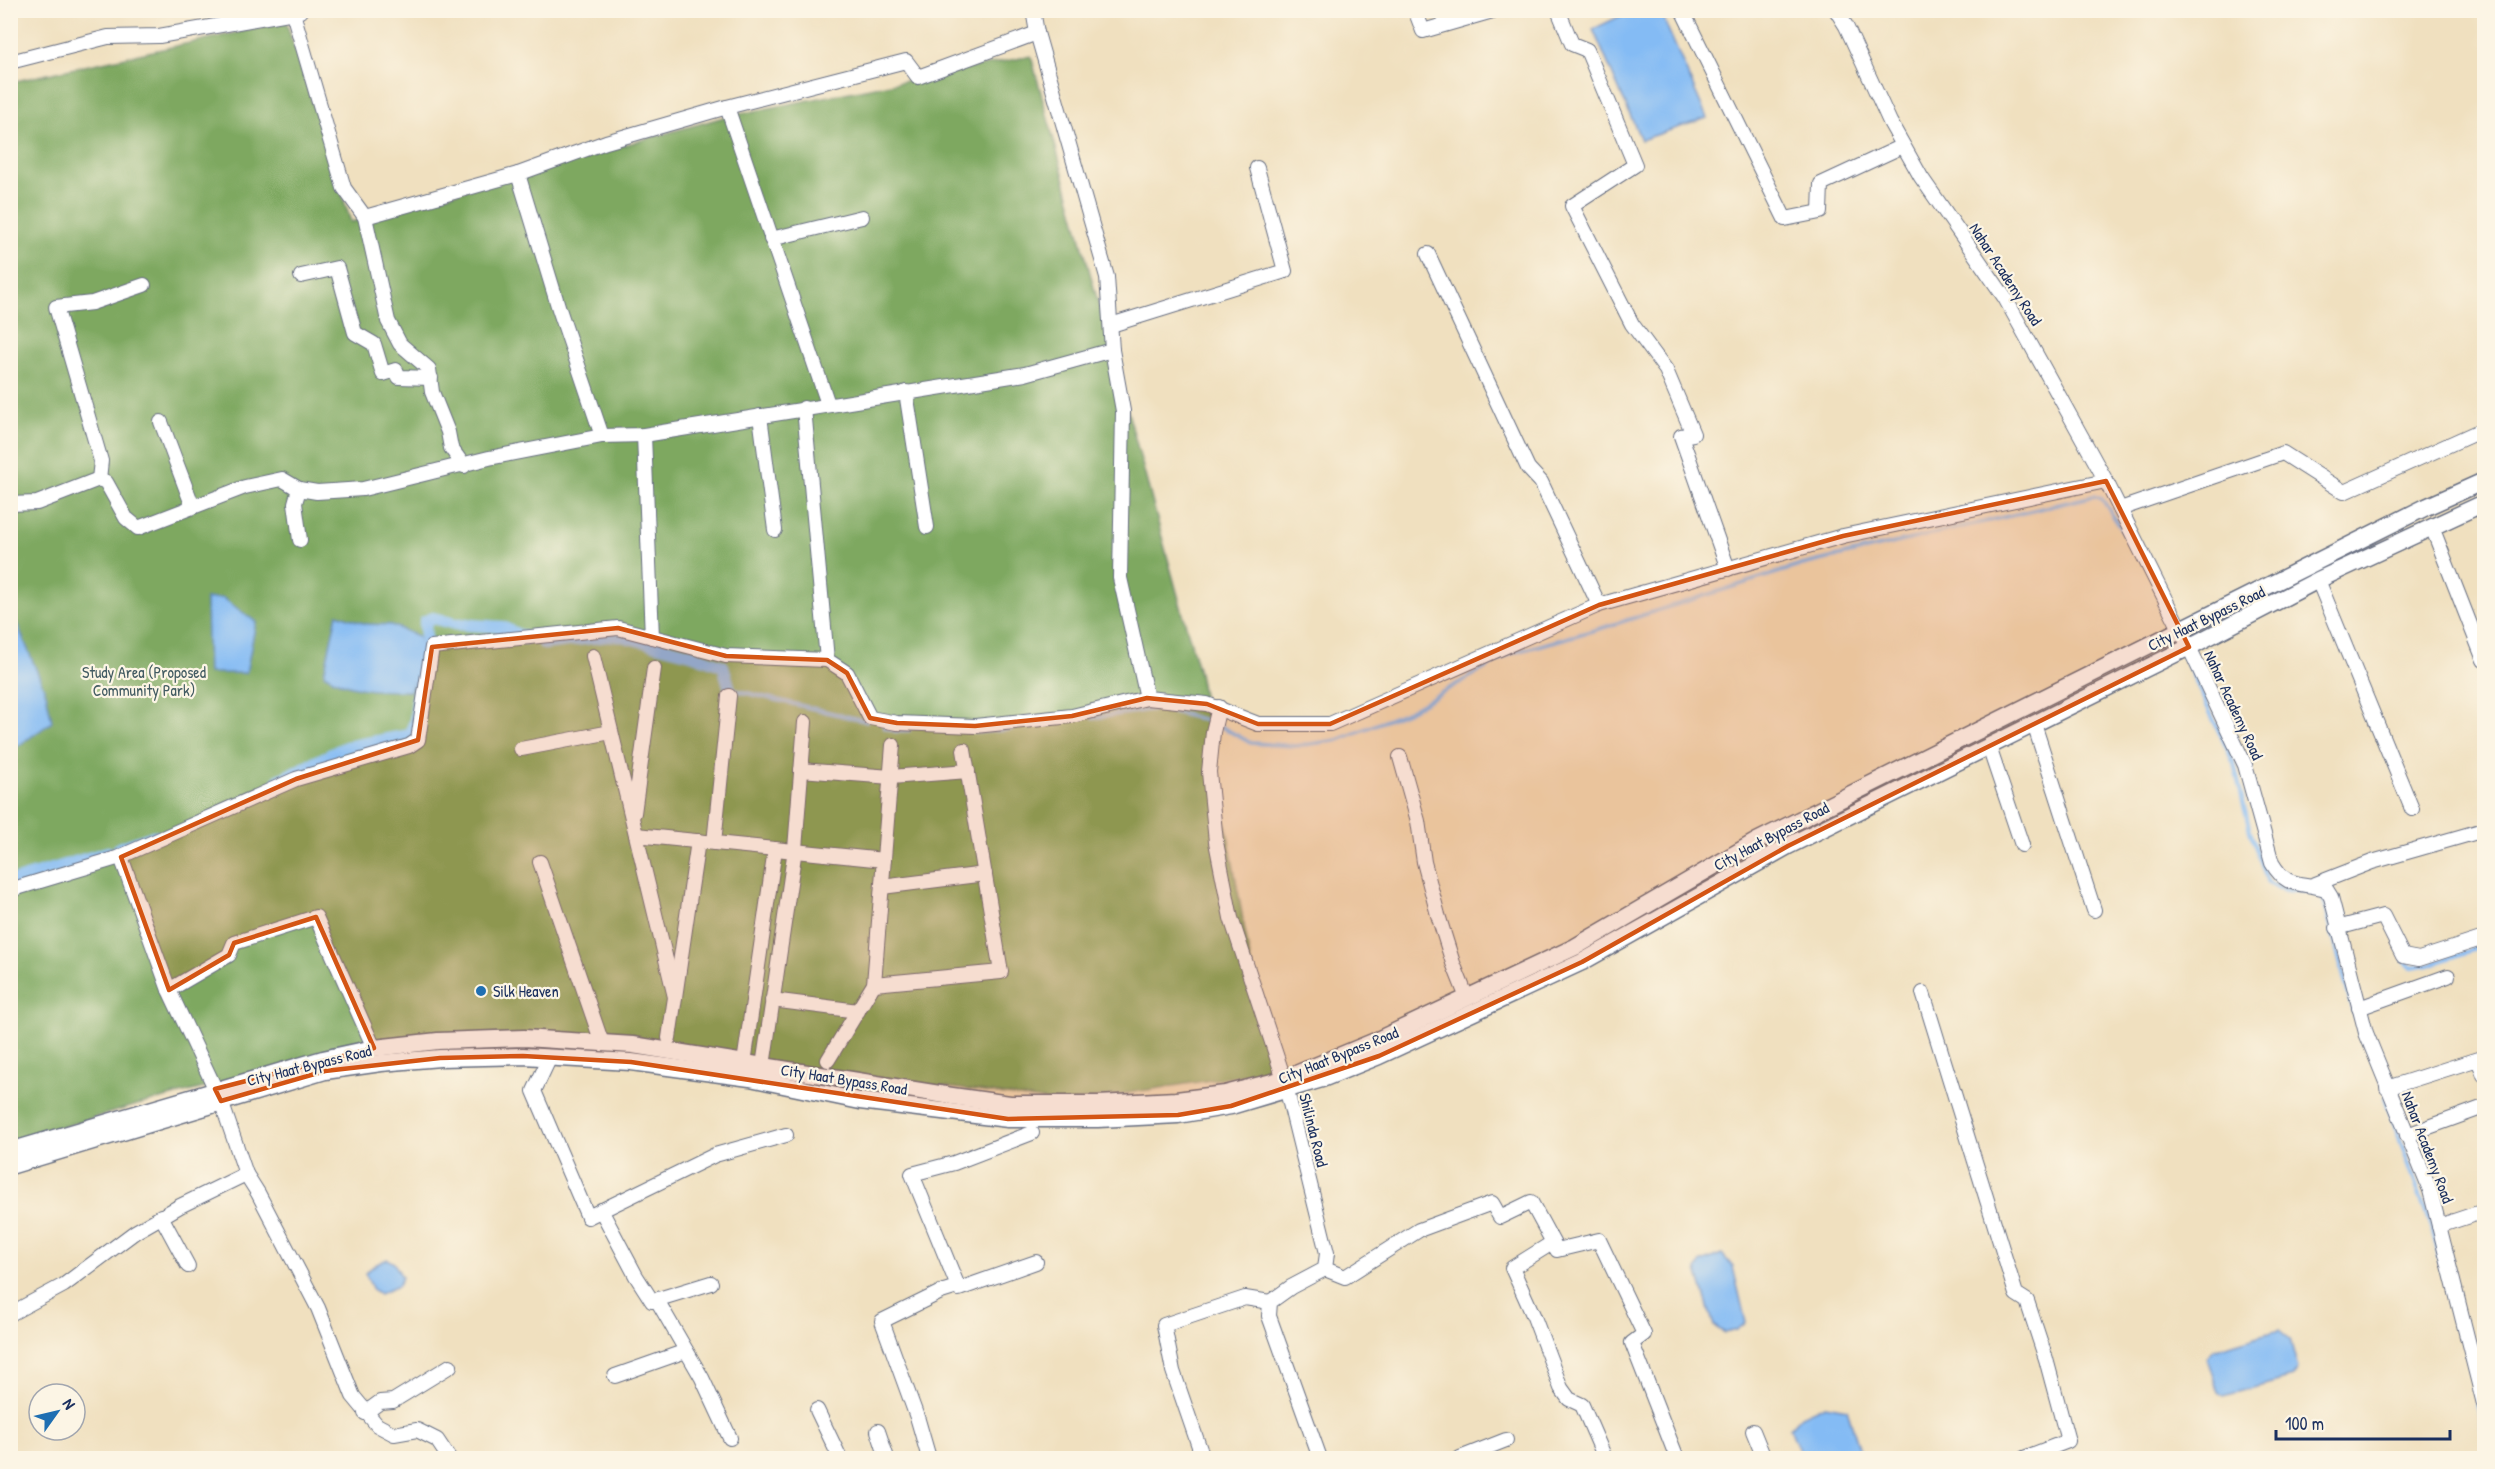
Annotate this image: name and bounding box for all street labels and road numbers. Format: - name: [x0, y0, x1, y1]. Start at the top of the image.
- street label: Nahar Academy Road: [1965, 218, 2047, 330]
- street label: City Haat Bypass Road: [2144, 580, 2268, 656]
- street label: Nahar Academy Road: [2199, 647, 2269, 763]
- street label: City Haat Bypass Road: [1709, 796, 1833, 876]
- street label: City Haat Bypass Road: [1275, 1021, 1401, 1089]
- street label: City Haat Bypass Road: [244, 1039, 374, 1091]
- street label: City Haat Bypass Road: [779, 1058, 909, 1100]
- street label: Nahar Academy Road: [2397, 1088, 2459, 1206]
- street label: Shilinda Road: [1294, 1091, 1334, 1169]

